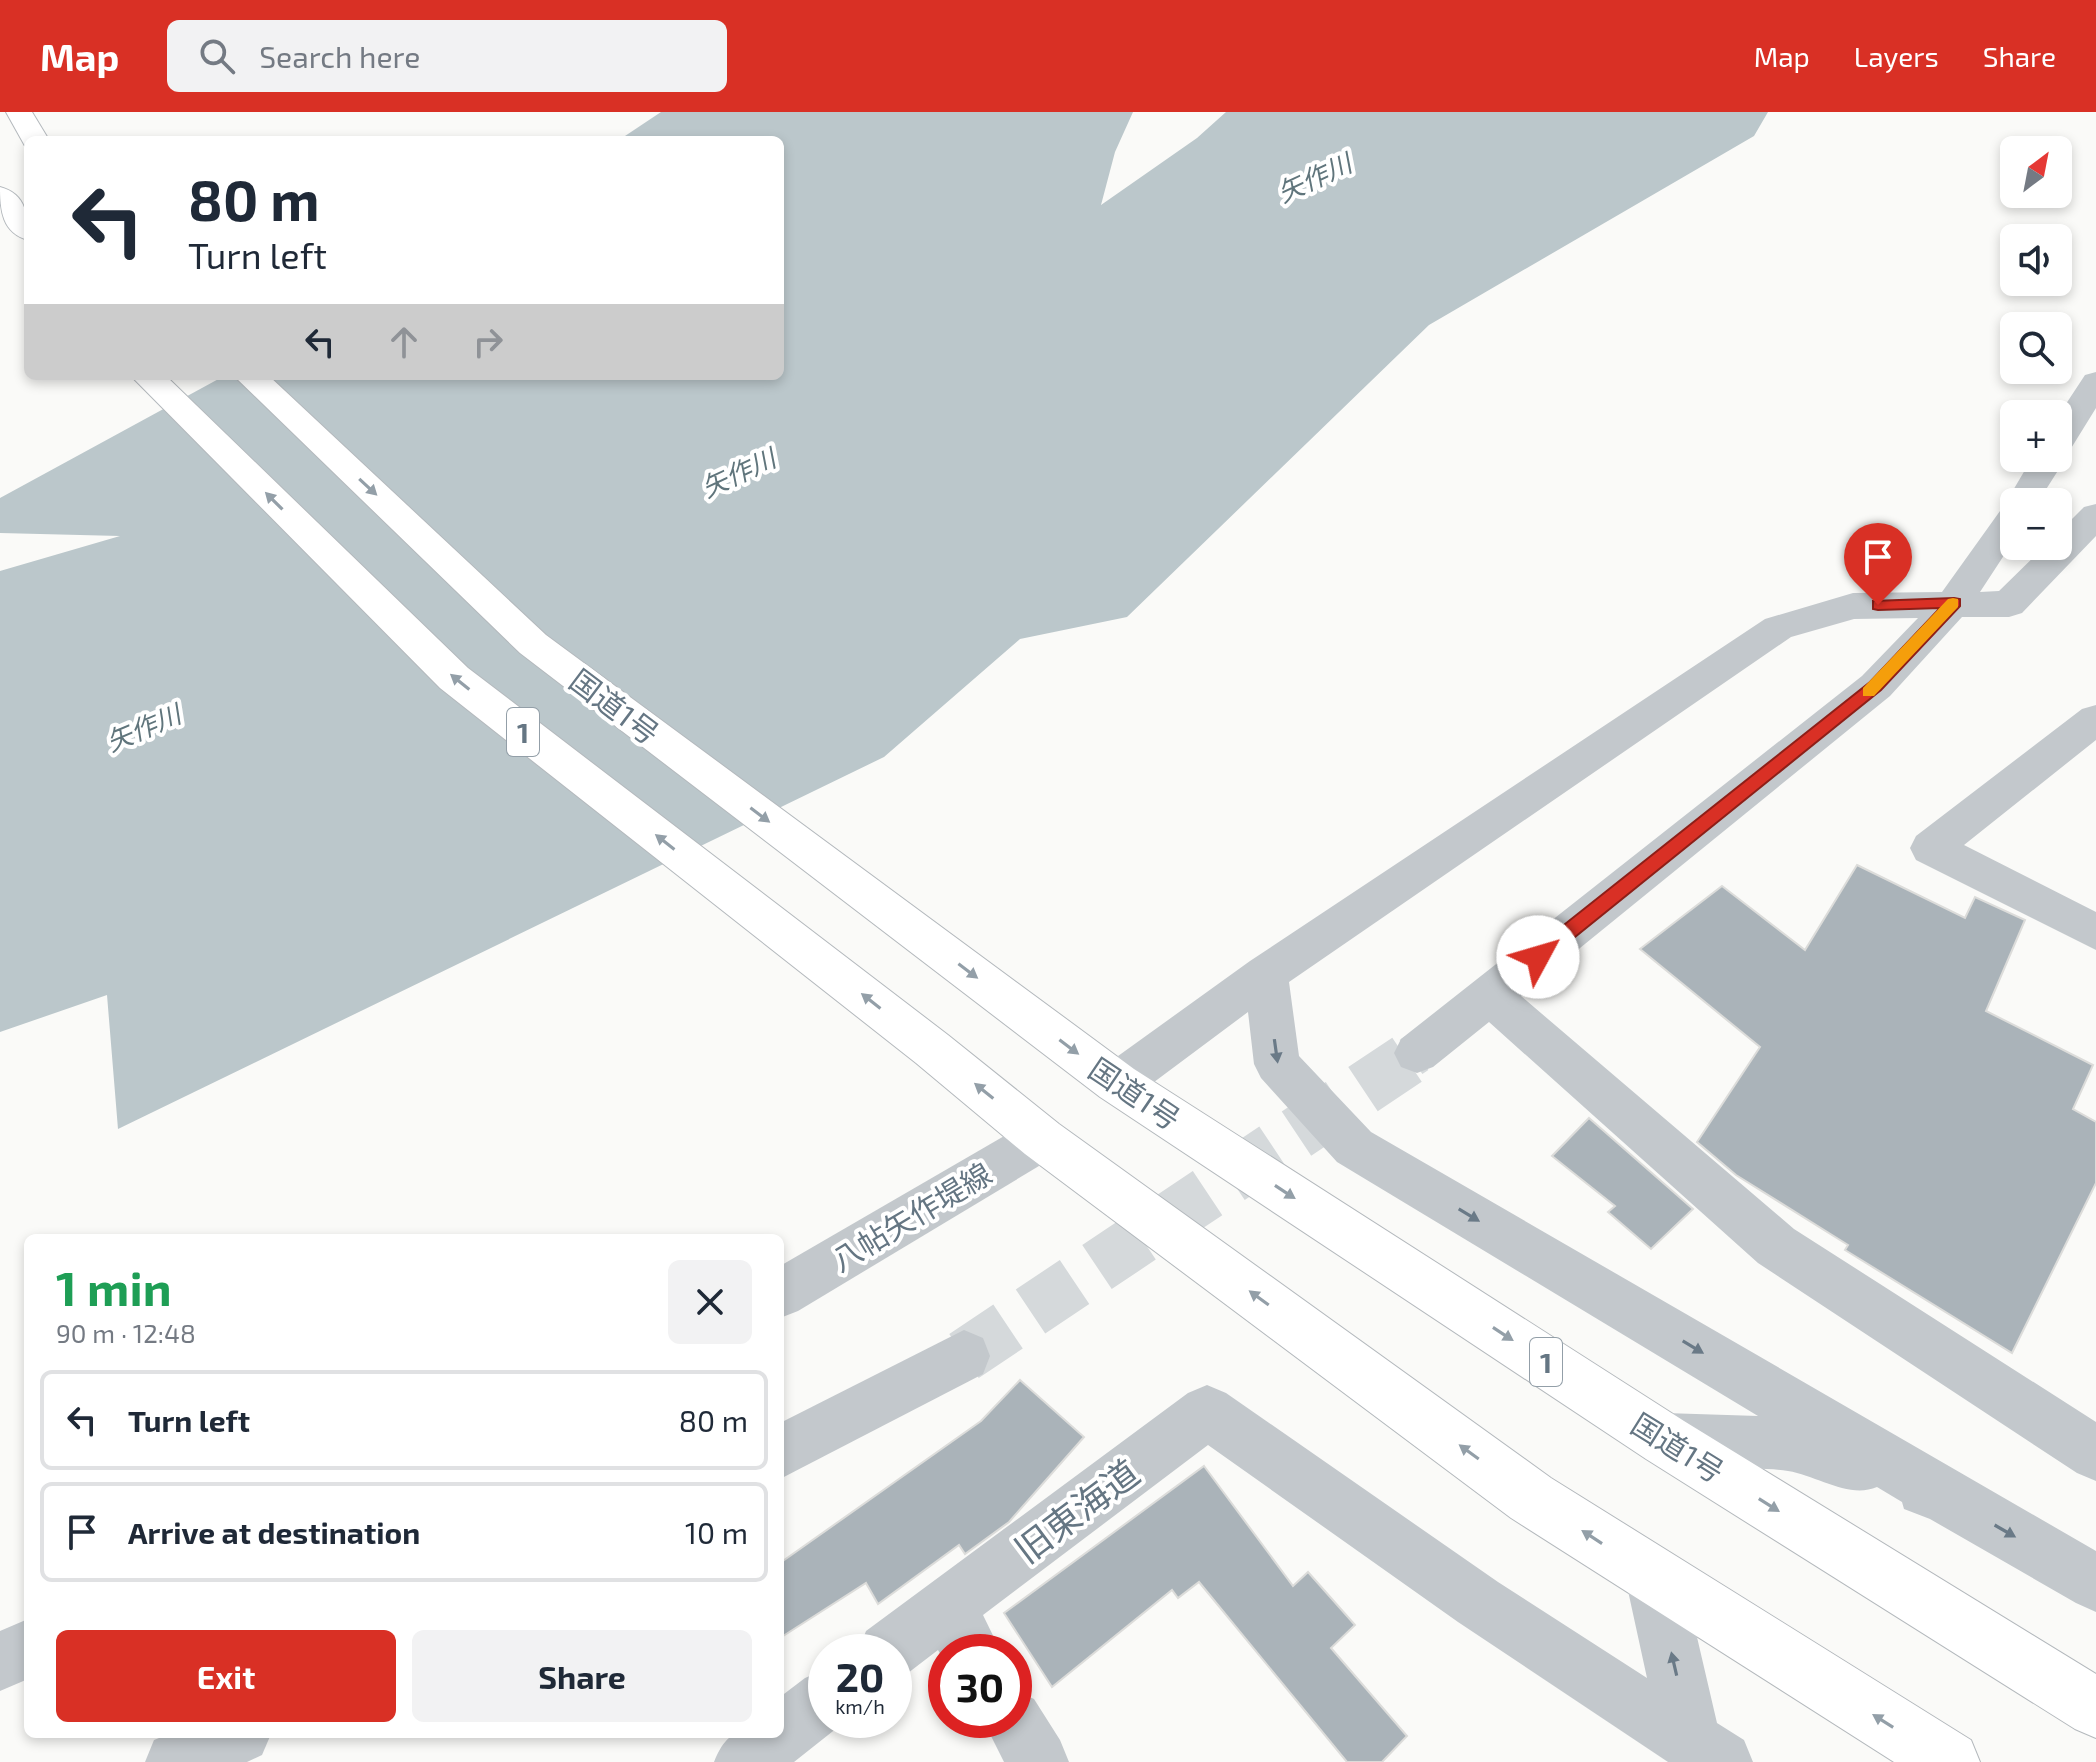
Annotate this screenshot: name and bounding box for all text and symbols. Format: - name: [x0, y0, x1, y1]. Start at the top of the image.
- search box: [167, 20, 727, 92]
- text: Map: [40, 33, 119, 79]
- icon: search: [195, 34, 239, 78]
- text: Search here: [259, 38, 420, 74]
- text: Map: [1754, 39, 1810, 73]
- text: Layers: [1854, 39, 1939, 73]
- text: Share: [1983, 39, 2056, 73]
- north arrow: [2000, 136, 2072, 208]
- map controls: [2000, 136, 2072, 560]
- water label: 矢作川: [1272, 145, 1359, 208]
- text: 80 m: [188, 165, 320, 232]
- icon: left: [56, 168, 160, 272]
- button: sound: [2000, 224, 2072, 296]
- text: Turn left: [188, 233, 327, 276]
- button: search: [2000, 312, 2072, 384]
- icon: left: [298, 320, 342, 364]
- icon: ahead: [382, 320, 426, 364]
- icon: right: [466, 320, 510, 364]
- button: +: [2000, 400, 2072, 472]
- water label: 矢作川: [696, 440, 783, 503]
- one-way arrow: [358, 478, 377, 496]
- button: −: [2000, 488, 2072, 560]
- one-way arrow: [265, 492, 284, 511]
- pin: [1844, 523, 1912, 605]
- icon: arrive: [1856, 535, 1900, 579]
- street label: 国道1号: [563, 661, 667, 751]
- one-way arrow: [450, 674, 470, 691]
- water label: 矢作川: [101, 696, 188, 757]
- road number: 1: [507, 708, 539, 756]
- one-way arrow: [749, 807, 771, 823]
- one-way arrow: [655, 834, 675, 850]
- position arrow: [1496, 915, 1580, 999]
- one-way arrow: [958, 963, 978, 979]
- one-way arrow: [861, 994, 881, 1010]
- one-way arrow: [1059, 1039, 1079, 1055]
- one-way arrow: [1270, 1039, 1283, 1064]
- street label: 国道1号: [1083, 1050, 1187, 1136]
- one-way arrow: [974, 1083, 994, 1100]
- street label: 八帖矢作堤線: [825, 1154, 997, 1278]
- one-way arrow: [1274, 1185, 1295, 1200]
- one-way arrow: [1458, 1208, 1480, 1222]
- text: 1 min: [56, 1258, 172, 1316]
- button: close: [668, 1260, 752, 1344]
- one-way arrow: [1248, 1290, 1270, 1306]
- text: 90 m · 12:48: [56, 1317, 196, 1348]
- one-way arrow: [1492, 1327, 1513, 1342]
- road number: 1: [1530, 1338, 1562, 1386]
- one-way arrow: [1682, 1340, 1704, 1354]
- icon: left: [60, 1398, 104, 1442]
- text: Turn left: [128, 1402, 250, 1438]
- text: 80 m: [679, 1402, 748, 1438]
- street label: 国道1号: [1625, 1405, 1731, 1489]
- one-way arrow: [1458, 1444, 1479, 1460]
- street label: 旧東海道: [1006, 1449, 1146, 1571]
- one-way arrow: [1758, 1497, 1780, 1511]
- icon: arrive: [60, 1510, 104, 1554]
- text: Arrive at destination: [128, 1514, 420, 1550]
- text: 10 m: [685, 1514, 748, 1550]
- one-way arrow: [1994, 1524, 2016, 1538]
- one-way arrow: [1582, 1530, 1603, 1545]
- button: Exit: [56, 1630, 396, 1722]
- button: Share: [412, 1630, 752, 1722]
- speed limit sign: 30: [928, 1634, 1032, 1738]
- text: 20: [836, 1652, 884, 1700]
- one-way arrow: [1667, 1652, 1680, 1677]
- text: km/h: [835, 1694, 885, 1718]
- one-way arrow: [1872, 1714, 1894, 1728]

